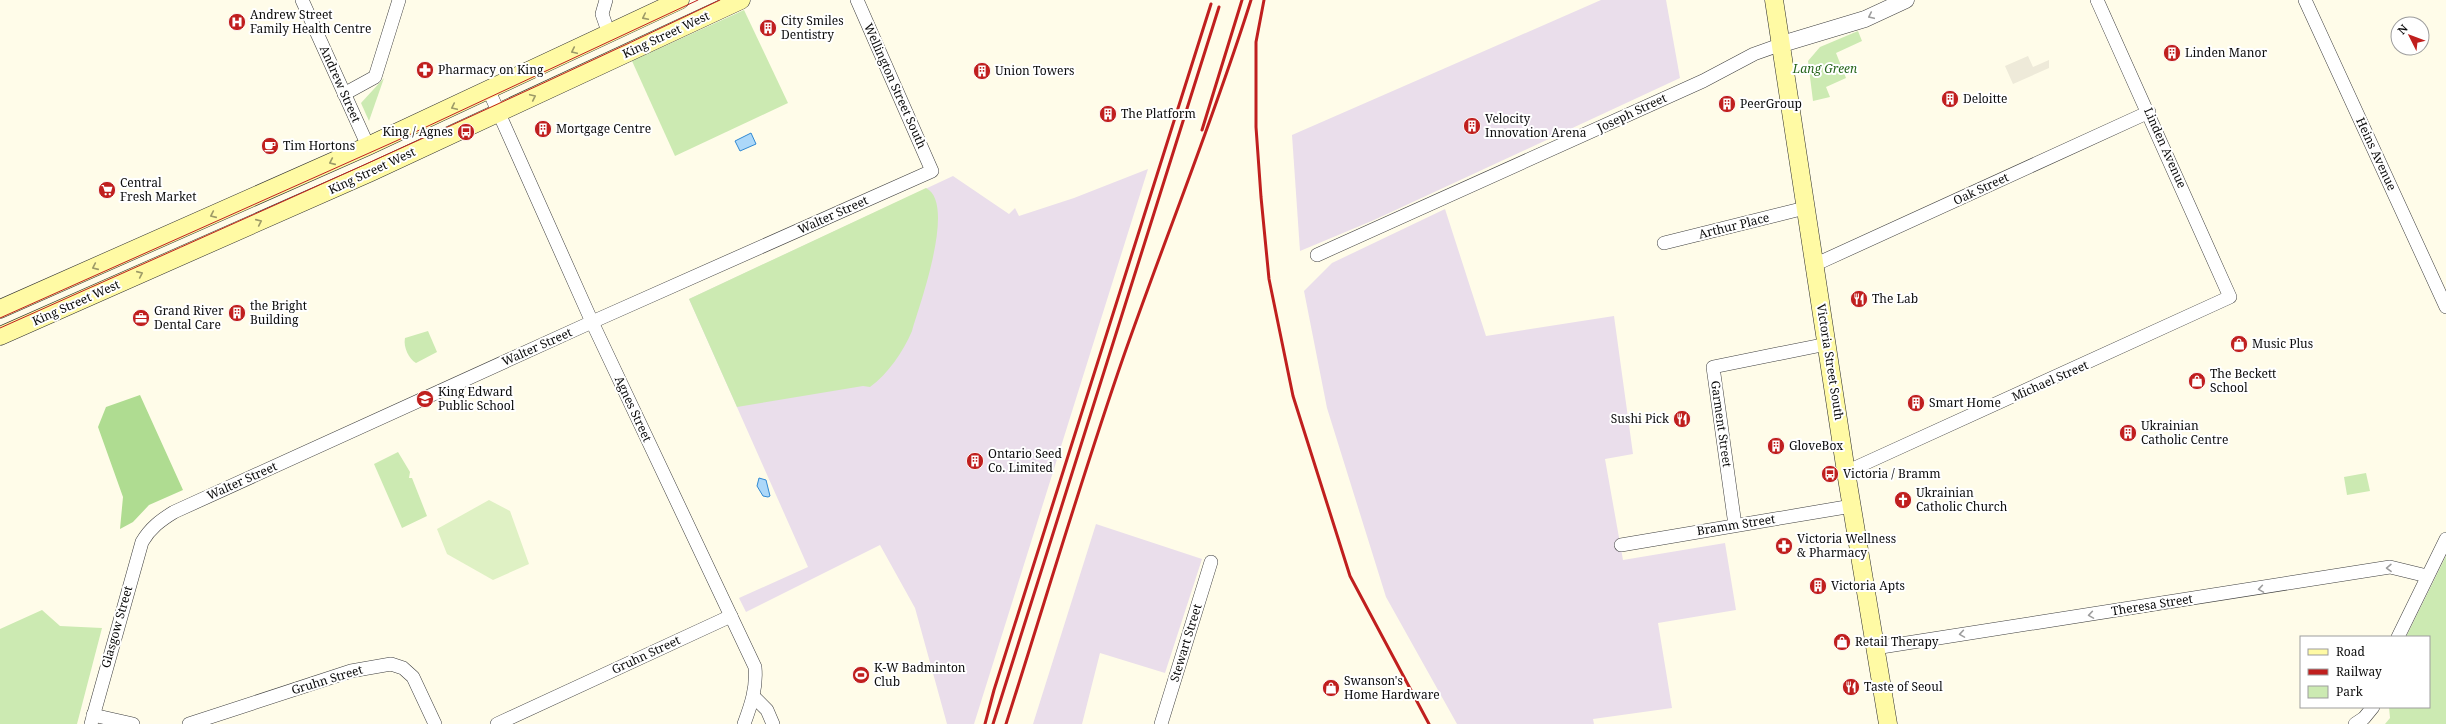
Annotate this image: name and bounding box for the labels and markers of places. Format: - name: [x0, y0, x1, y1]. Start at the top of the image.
- place label: Andrew Street Family Health Centre: [250, 6, 371, 37]
- hospital icon: Andrew Street Family Health Centre: [227, 12, 247, 32]
- place label: City Smiles Dentistry: [781, 12, 844, 43]
- building icon: City Smiles Dentistry: [758, 18, 778, 38]
- building icon: Linden Manor: [2162, 43, 2182, 63]
- place label: Linden Manor: [2185, 44, 2267, 61]
- pharmacy icon: Pharmacy on King: [415, 60, 435, 80]
- place label: Pharmacy on King: [438, 61, 544, 78]
- building icon: Union Towers: [972, 61, 992, 81]
- place label: Union Towers: [995, 62, 1074, 79]
- building icon: Deloitte: [1940, 89, 1960, 109]
- place label: Deloitte: [1963, 90, 2008, 107]
- building icon: PeerGroup: [1717, 94, 1737, 114]
- place label: PeerGroup: [1740, 95, 1802, 112]
- building icon: The Platform: [1098, 104, 1118, 124]
- place label: The Platform: [1121, 105, 1196, 122]
- place label: Velocity Innovation Arena: [1485, 110, 1587, 141]
- building icon: Velocity Innovation Arena: [1462, 116, 1482, 136]
- building icon: Mortgage Centre: [533, 119, 553, 139]
- place label: Mortgage Centre: [556, 120, 651, 137]
- bus stop icon: King / Agnes: [456, 122, 476, 142]
- place label: King / Agnes: [383, 123, 453, 140]
- cafe icon: Tim Hortons: [260, 136, 280, 156]
- place label: Tim Hortons: [283, 137, 355, 154]
- place label: Central Fresh Market: [120, 174, 196, 205]
- supermarket icon: Central Fresh Market: [97, 180, 117, 200]
- restaurant icon: The Lab: [1849, 289, 1869, 309]
- place label: The Lab: [1872, 290, 1918, 307]
- place label: the Bright Building: [250, 297, 307, 328]
- place label: Grand River Dental Care: [154, 302, 224, 333]
- building icon: the Bright Building: [227, 303, 247, 323]
- office icon: Grand River Dental Care: [131, 308, 151, 328]
- shop icon: Music Plus: [2229, 334, 2249, 354]
- place label: Music Plus: [2252, 335, 2313, 352]
- place label: The Beckett School: [2210, 365, 2276, 396]
- shop icon: The Beckett School: [2187, 371, 2207, 391]
- place label: King Edward Public School: [438, 383, 515, 414]
- school or university icon: King Edward Public School: [415, 389, 435, 409]
- building icon: Smart Home: [1906, 393, 1926, 413]
- place label: Smart Home: [1929, 394, 2001, 411]
- restaurant icon: Sushi Pick: [1672, 409, 1692, 429]
- place label: Sushi Pick: [1611, 410, 1670, 427]
- place label: Ukrainian Catholic Centre: [2141, 417, 2228, 448]
- building icon: Ukrainian Catholic Centre: [2118, 423, 2138, 443]
- building icon: GloveBox: [1766, 436, 1786, 456]
- place label: GloveBox: [1789, 437, 1843, 454]
- place label: Ontario Seed Co. Limited: [988, 445, 1063, 476]
- building icon: Ontario Seed Co. Limited: [965, 451, 985, 471]
- bus stop icon: Victoria / Bramm: [1820, 464, 1840, 484]
- place label: Victoria / Bramm: [1843, 465, 1941, 482]
- place label: Ukrainian Catholic Church: [1916, 484, 2008, 515]
- church icon: Ukrainian Catholic Church: [1893, 490, 1913, 510]
- place label: Victoria Wellness & Pharmacy: [1797, 530, 1896, 561]
- pharmacy icon: Victoria Wellness & Pharmacy: [1774, 536, 1794, 556]
- building icon: Victoria Apts: [1808, 576, 1828, 596]
- place label: Victoria Apts: [1831, 577, 1905, 594]
- shop icon: Retail Therapy: [1832, 632, 1852, 652]
- place label: Retail Therapy: [1855, 633, 1939, 650]
- place label: K-W Badminton Club: [874, 659, 966, 690]
- sports icon: K-W Badminton Club: [851, 665, 871, 685]
- place label: Swanson's Home Hardware: [1344, 672, 1440, 703]
- restaurant icon: Taste of Seoul: [1841, 677, 1861, 697]
- shop icon: Swanson's Home Hardware: [1321, 678, 1341, 698]
- place label: Taste of Seoul: [1864, 678, 1943, 695]

